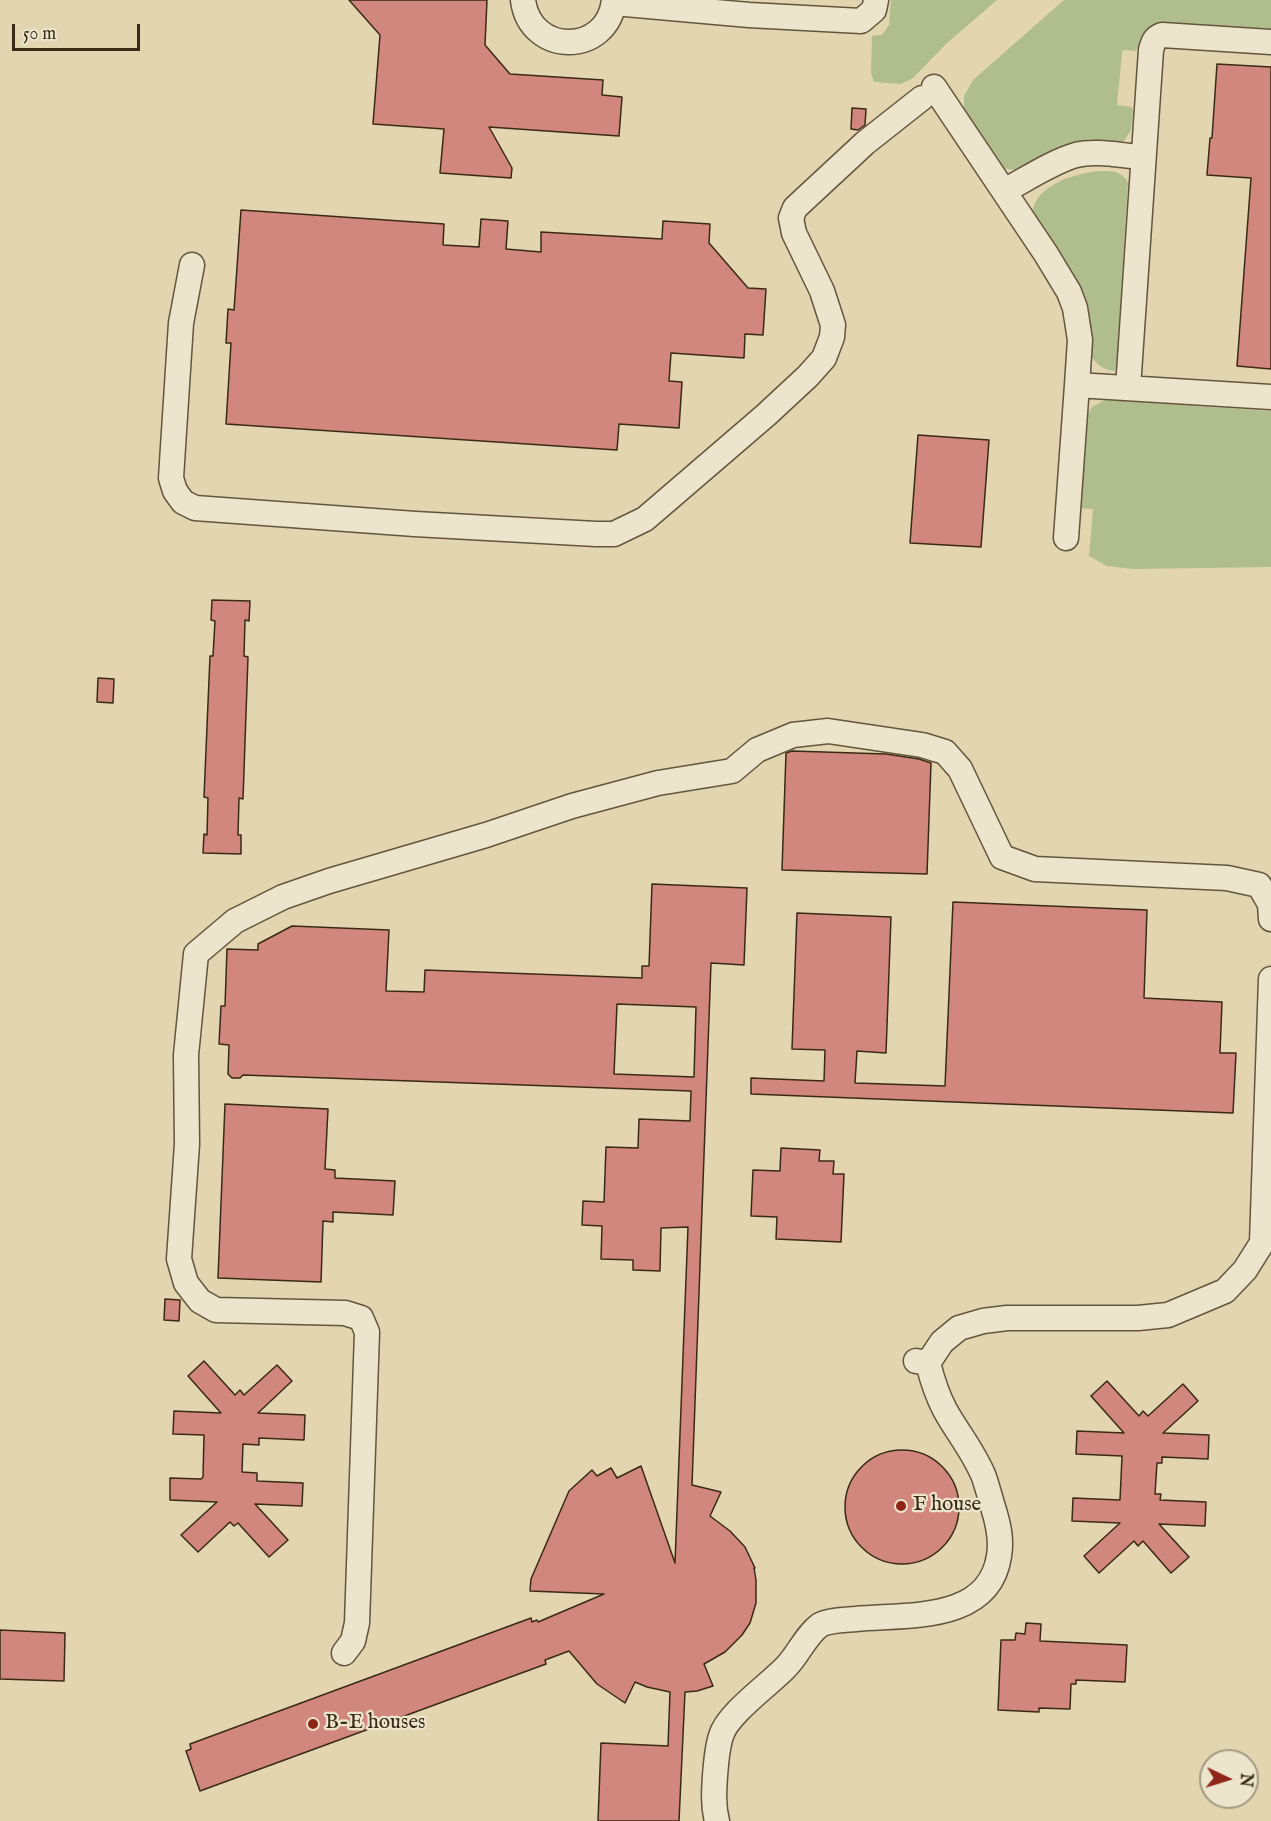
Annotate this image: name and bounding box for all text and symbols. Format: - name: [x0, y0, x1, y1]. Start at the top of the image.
- scale bar: [15, 12, 142, 50]
- text: 50 m: [23, 23, 56, 46]
- place label: F house: [913, 1493, 981, 1519]
- marker: F house: [894, 1499, 908, 1513]
- place label: B-E houses: [325, 1711, 425, 1737]
- marker: B-E houses: [306, 1717, 320, 1731]
- north arrow: [1199, 1749, 1259, 1809]
- text: N: [1235, 1773, 1255, 1788]

